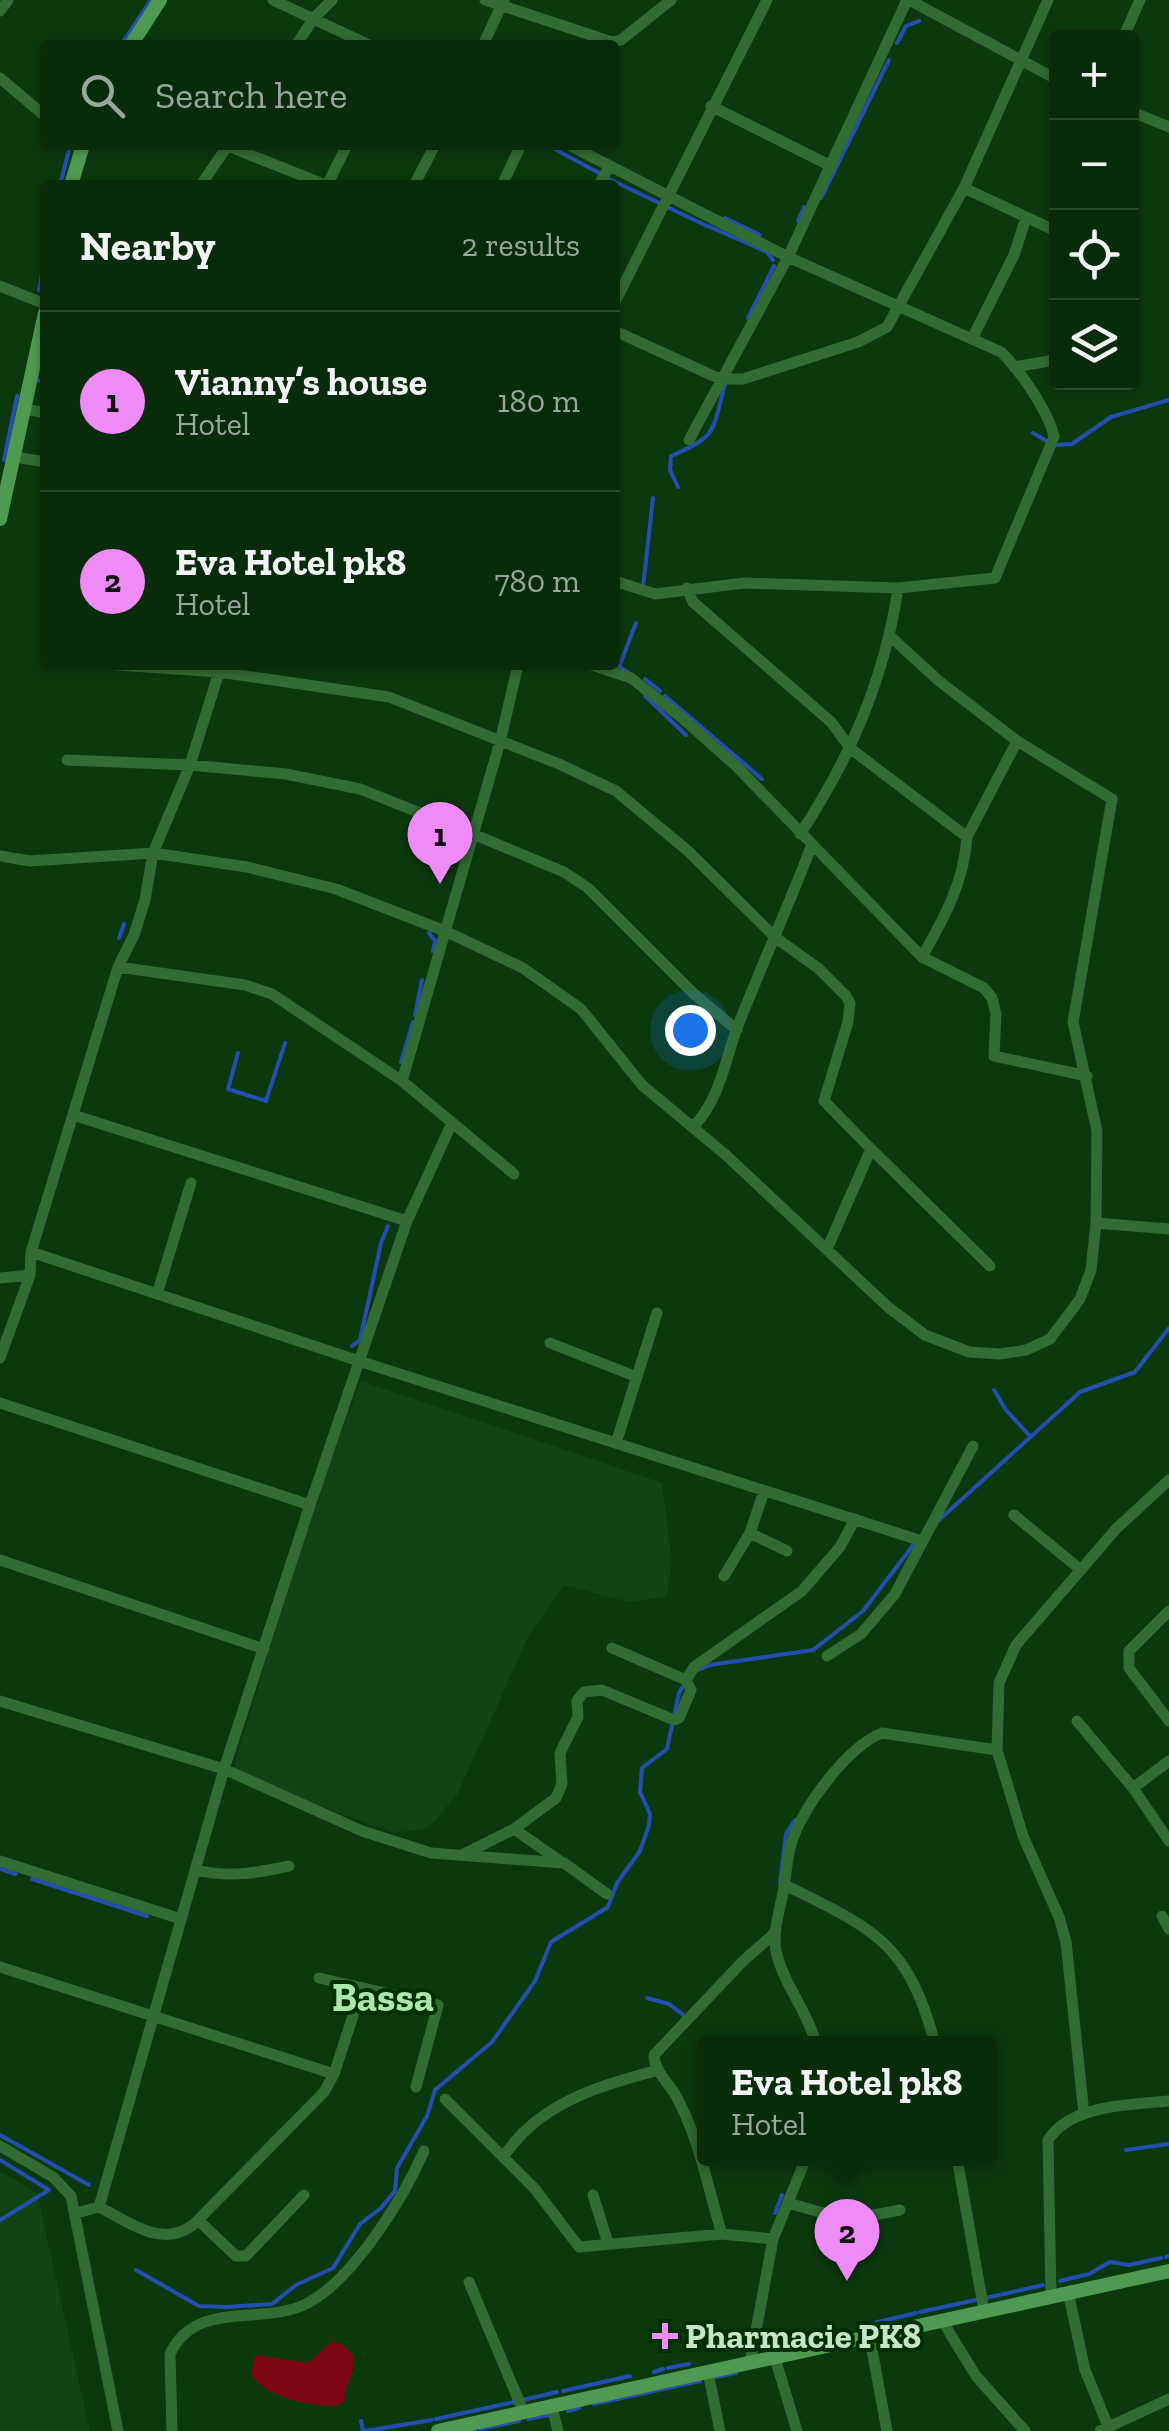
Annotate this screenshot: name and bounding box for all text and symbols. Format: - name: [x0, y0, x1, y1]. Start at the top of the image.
- map controls: [1049, 30, 1139, 390]
- button: +: [1049, 30, 1139, 120]
- search box: [40, 40, 620, 150]
- icon: search: [75, 68, 130, 123]
- text: Search here: [155, 72, 347, 118]
- button: −: [1049, 120, 1139, 210]
- button: locate: [1049, 210, 1139, 300]
- text: Nearby: [80, 220, 216, 271]
- text: 2 results: [461, 226, 580, 264]
- button: layers: [1049, 300, 1139, 390]
- text: Vianny’s house: [175, 359, 427, 405]
- text: 1: [106, 382, 119, 420]
- text: 180 m: [497, 382, 580, 420]
- text: Hotel: [175, 405, 250, 443]
- text: Eva Hotel pk8: [175, 539, 406, 585]
- text: 2: [104, 562, 121, 600]
- text: 780 m: [494, 562, 580, 600]
- text: Hotel: [175, 585, 250, 623]
- pin: 1: [408, 802, 472, 884]
- your location: [665, 1005, 716, 1056]
- district label: Bassa: [332, 1973, 434, 2021]
- popup: [697, 2036, 997, 2166]
- text: Eva Hotel pk8: [731, 2059, 963, 2105]
- text: Hotel: [731, 2105, 807, 2143]
- pin: 2: [814, 2198, 880, 2281]
- place label: Pharmacie PK8: [685, 2315, 921, 2357]
- marker: Pharmacie PK8: [654, 2325, 676, 2347]

